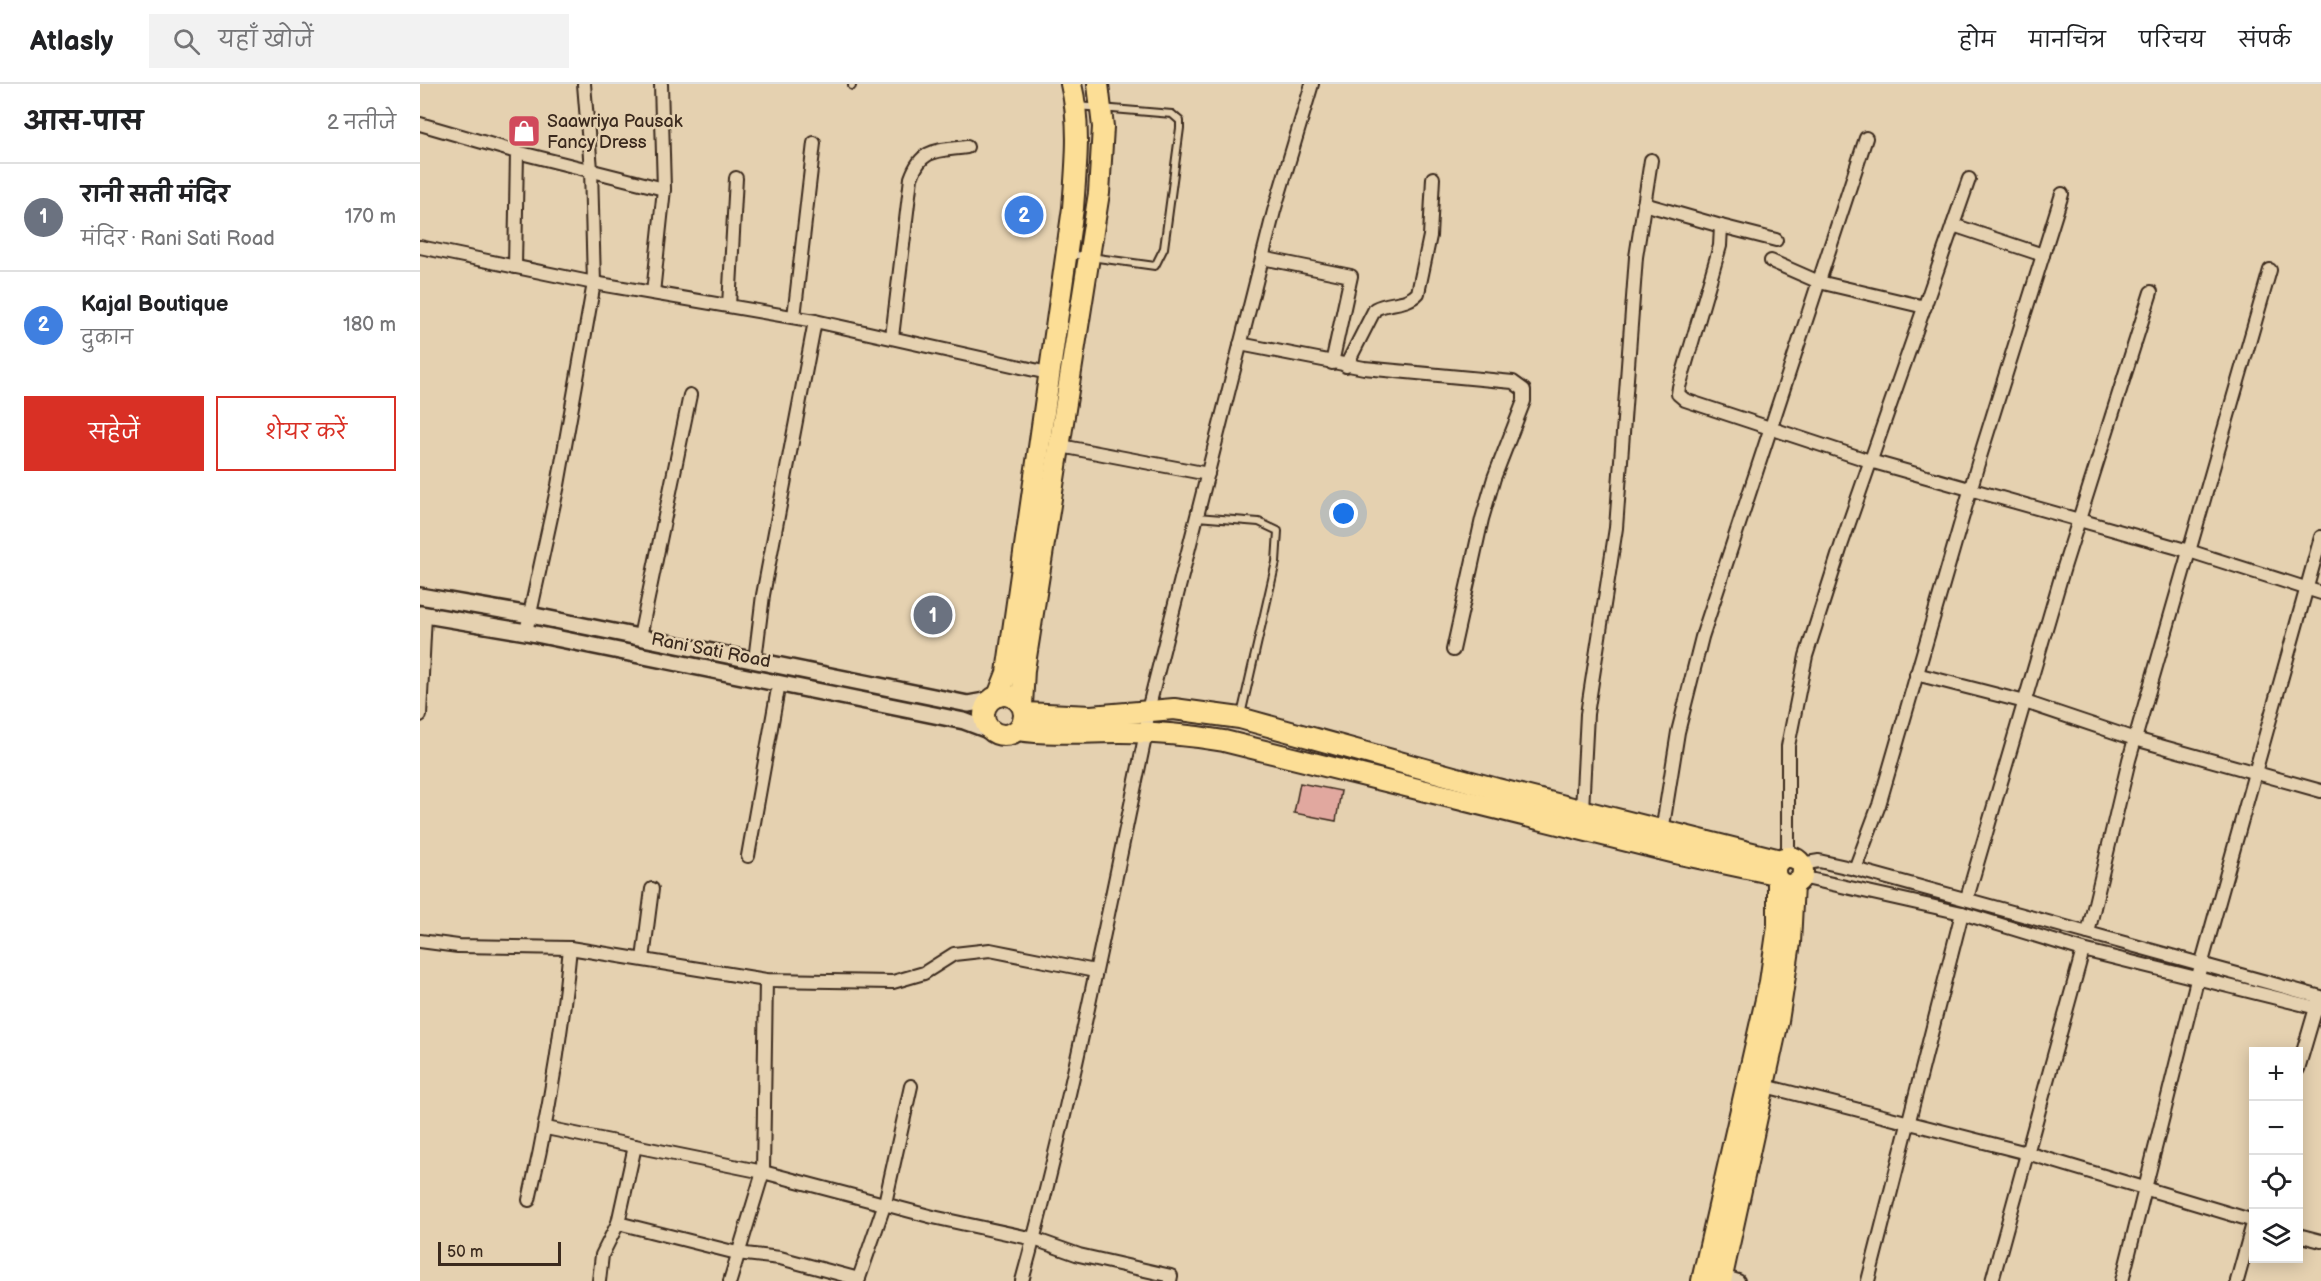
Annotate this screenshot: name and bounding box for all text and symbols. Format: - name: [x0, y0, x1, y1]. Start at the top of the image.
- search box: [149, 14, 569, 68]
- text: Atlasly: [30, 25, 113, 58]
- icon: search: [170, 25, 203, 58]
- text: यहाँ खोजें: [218, 27, 313, 54]
- text: होम: [1959, 28, 1996, 53]
- text: मानचित्र: [2029, 28, 2106, 53]
- text: परिचय: [2139, 28, 2205, 53]
- text: संपर्क: [2238, 28, 2291, 53]
- text: आस-पास: [24, 107, 143, 138]
- text: 2 नतीजे: [327, 111, 396, 135]
- place label: Saawriya Pausak Fancy Dress: [547, 111, 683, 153]
- shop icon: Saawriya Pausak Fancy Dress: [506, 113, 542, 149]
- text: रानी सती मंदिर: [81, 182, 229, 209]
- pin: 2: [1004, 192, 1044, 238]
- text: 1: [39, 205, 48, 229]
- text: 170 m: [345, 205, 396, 229]
- text: मंदिर · Rani Sati Road: [81, 227, 275, 251]
- text: Kajal Boutique: [81, 291, 228, 318]
- text: 2: [38, 313, 49, 337]
- text: 180 m: [343, 313, 396, 337]
- text: दुकान: [81, 326, 133, 350]
- button: सहेजें: [24, 396, 204, 471]
- button: शेयर करें: [216, 396, 396, 471]
- your location: [1329, 499, 1358, 528]
- pin: 1: [914, 592, 952, 638]
- street label: Rani Sati Road: [649, 629, 772, 672]
- map controls: [2249, 1047, 2303, 1263]
- button: +: [2249, 1047, 2303, 1101]
- button: −: [2249, 1101, 2303, 1155]
- button: locate: [2249, 1155, 2303, 1209]
- button: layers: [2249, 1209, 2303, 1263]
- scale bar: [438, 1239, 561, 1266]
- text: 50 m: [447, 1243, 483, 1262]

